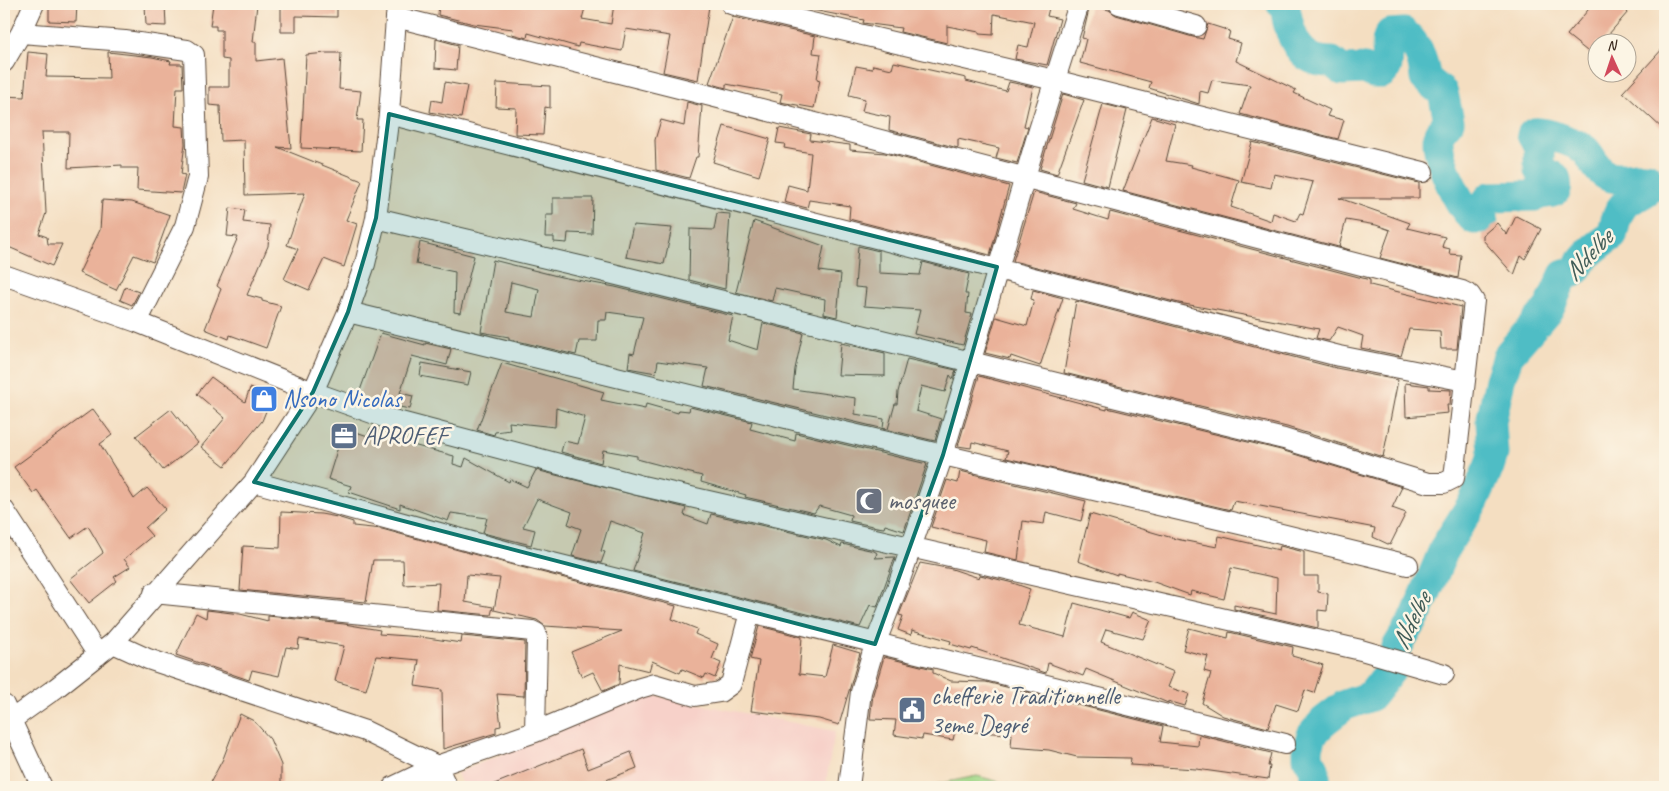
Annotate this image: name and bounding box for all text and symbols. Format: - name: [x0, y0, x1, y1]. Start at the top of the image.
- north arrow: [1586, 32, 1636, 82]
- text: N: [1607, 37, 1618, 54]
- water label: Ndelbe: [1556, 220, 1622, 288]
- place label: Nsono Nicolas: [283, 383, 404, 415]
- shop icon: Nsono Nicolas: [249, 384, 279, 414]
- place label: APROFEF: [363, 420, 453, 452]
- office icon: APROFEF: [329, 421, 359, 451]
- place label: mosquee: [888, 485, 957, 517]
- mosque icon: mosquee: [854, 486, 884, 516]
- water label: Ndelbe: [1383, 584, 1440, 654]
- place label: chefferie Traditionnelle 3eme Degré: [931, 680, 1122, 741]
- public building icon: chefferie Traditionnelle 3eme Degré: [897, 695, 927, 725]

